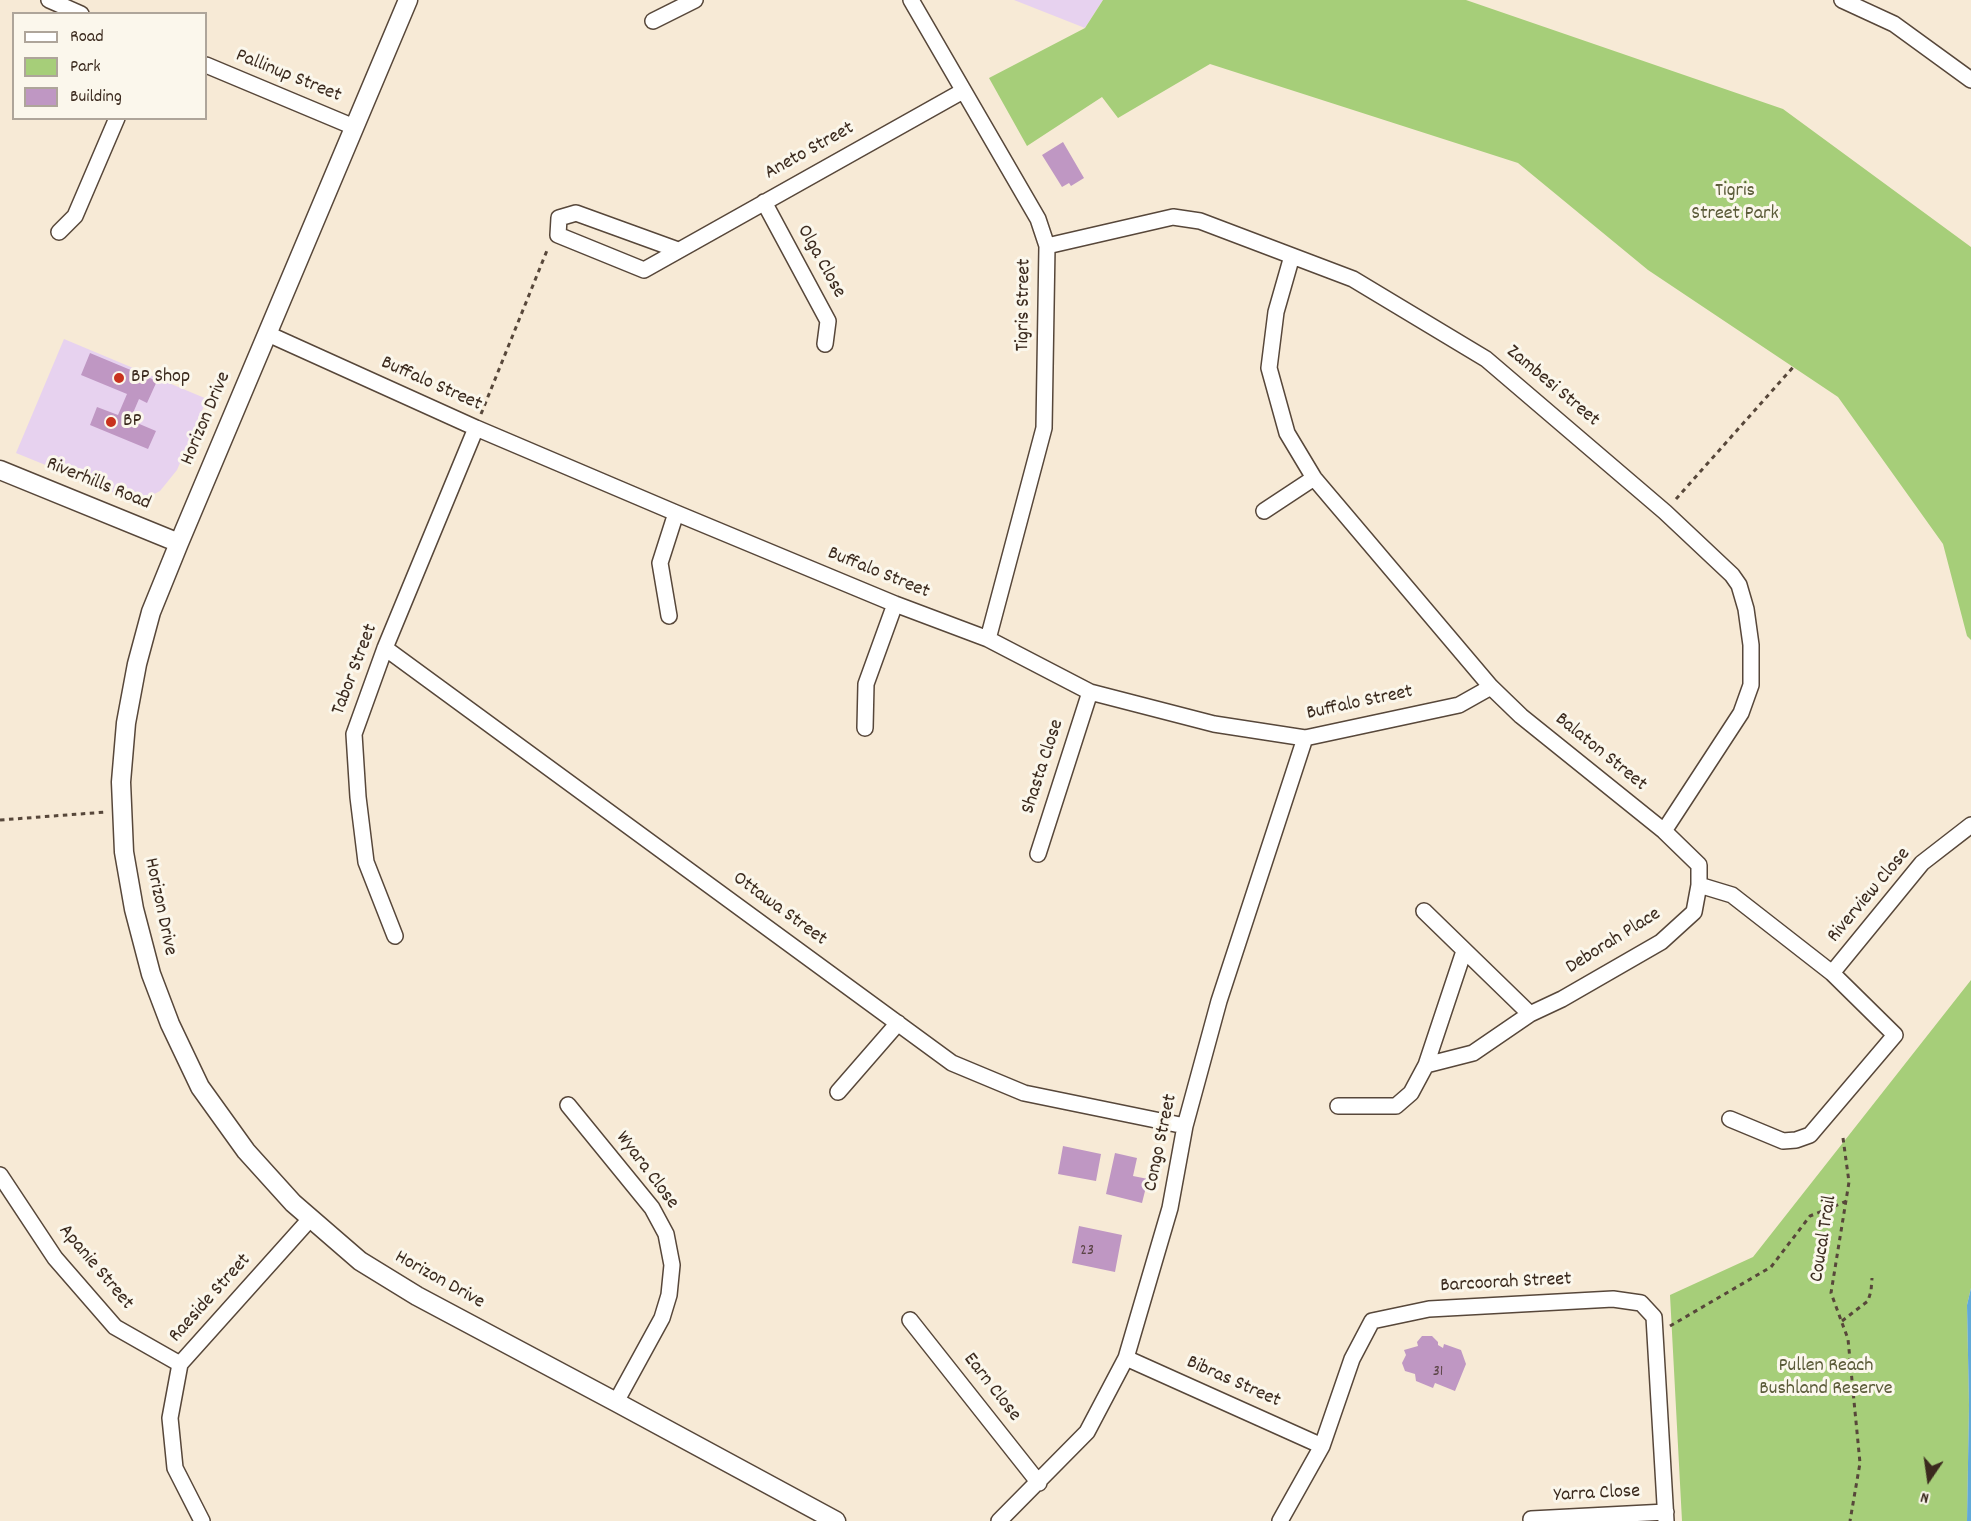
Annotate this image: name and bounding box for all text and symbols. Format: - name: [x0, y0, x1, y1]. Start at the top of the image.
- legend: [12, 12, 207, 120]
- text: Road: [70, 25, 104, 50]
- street label: Pallinup Street: [232, 45, 344, 109]
- text: Park: [70, 55, 101, 80]
- text: Building: [70, 85, 122, 110]
- street label: Aneto Street: [761, 118, 859, 186]
- park label: Tigris Street Park: [1691, 180, 1779, 227]
- street label: Olga Close: [790, 221, 850, 303]
- street label: Tigris Street: [1012, 258, 1038, 352]
- street label: Zambesi Street: [1500, 341, 1604, 433]
- street label: Buffalo Street: [377, 352, 485, 418]
- place label: BP Shop: [131, 366, 190, 390]
- street label: Horizon Drive: [177, 369, 237, 469]
- marker: BP Shop: [112, 371, 126, 385]
- place label: BP: [123, 410, 142, 434]
- marker: BP: [104, 415, 118, 429]
- street label: Riverhills Road: [42, 453, 154, 517]
- street label: Buffalo Street: [824, 543, 932, 605]
- street label: Tabor Street: [328, 621, 384, 719]
- street label: Buffalo Street: [1305, 681, 1415, 727]
- street label: Balaton Street: [1549, 709, 1651, 797]
- street label: Shasta Close: [1017, 717, 1071, 817]
- street label: Riverview Close: [1823, 843, 1917, 949]
- street label: Horizon Drive: [137, 856, 181, 958]
- street label: Ottawa Street: [727, 868, 831, 952]
- street label: Deborah Place: [1562, 903, 1666, 981]
- street label: Congo Street: [1140, 1092, 1184, 1194]
- street label: Wyara Close: [609, 1127, 683, 1215]
- street label: Coucal Trail: [1806, 1194, 1844, 1284]
- street label: Apanie Street: [52, 1220, 138, 1316]
- house number: 23: [1080, 1242, 1094, 1262]
- street label: Horizon Drive: [390, 1246, 488, 1316]
- street label: Raeside Street: [165, 1250, 257, 1348]
- street label: Barcoorah Street: [1440, 1269, 1572, 1299]
- street label: Earn Close: [957, 1349, 1025, 1427]
- street label: Bibras Street: [1182, 1352, 1284, 1414]
- park label: Pullen Reach Bushland Reserve: [1759, 1355, 1893, 1402]
- house number: 31: [1433, 1363, 1443, 1383]
- north arrow: [1899, 1449, 1959, 1509]
- street label: Yarra Close: [1553, 1481, 1641, 1509]
- text: N: [1918, 1485, 1931, 1509]

